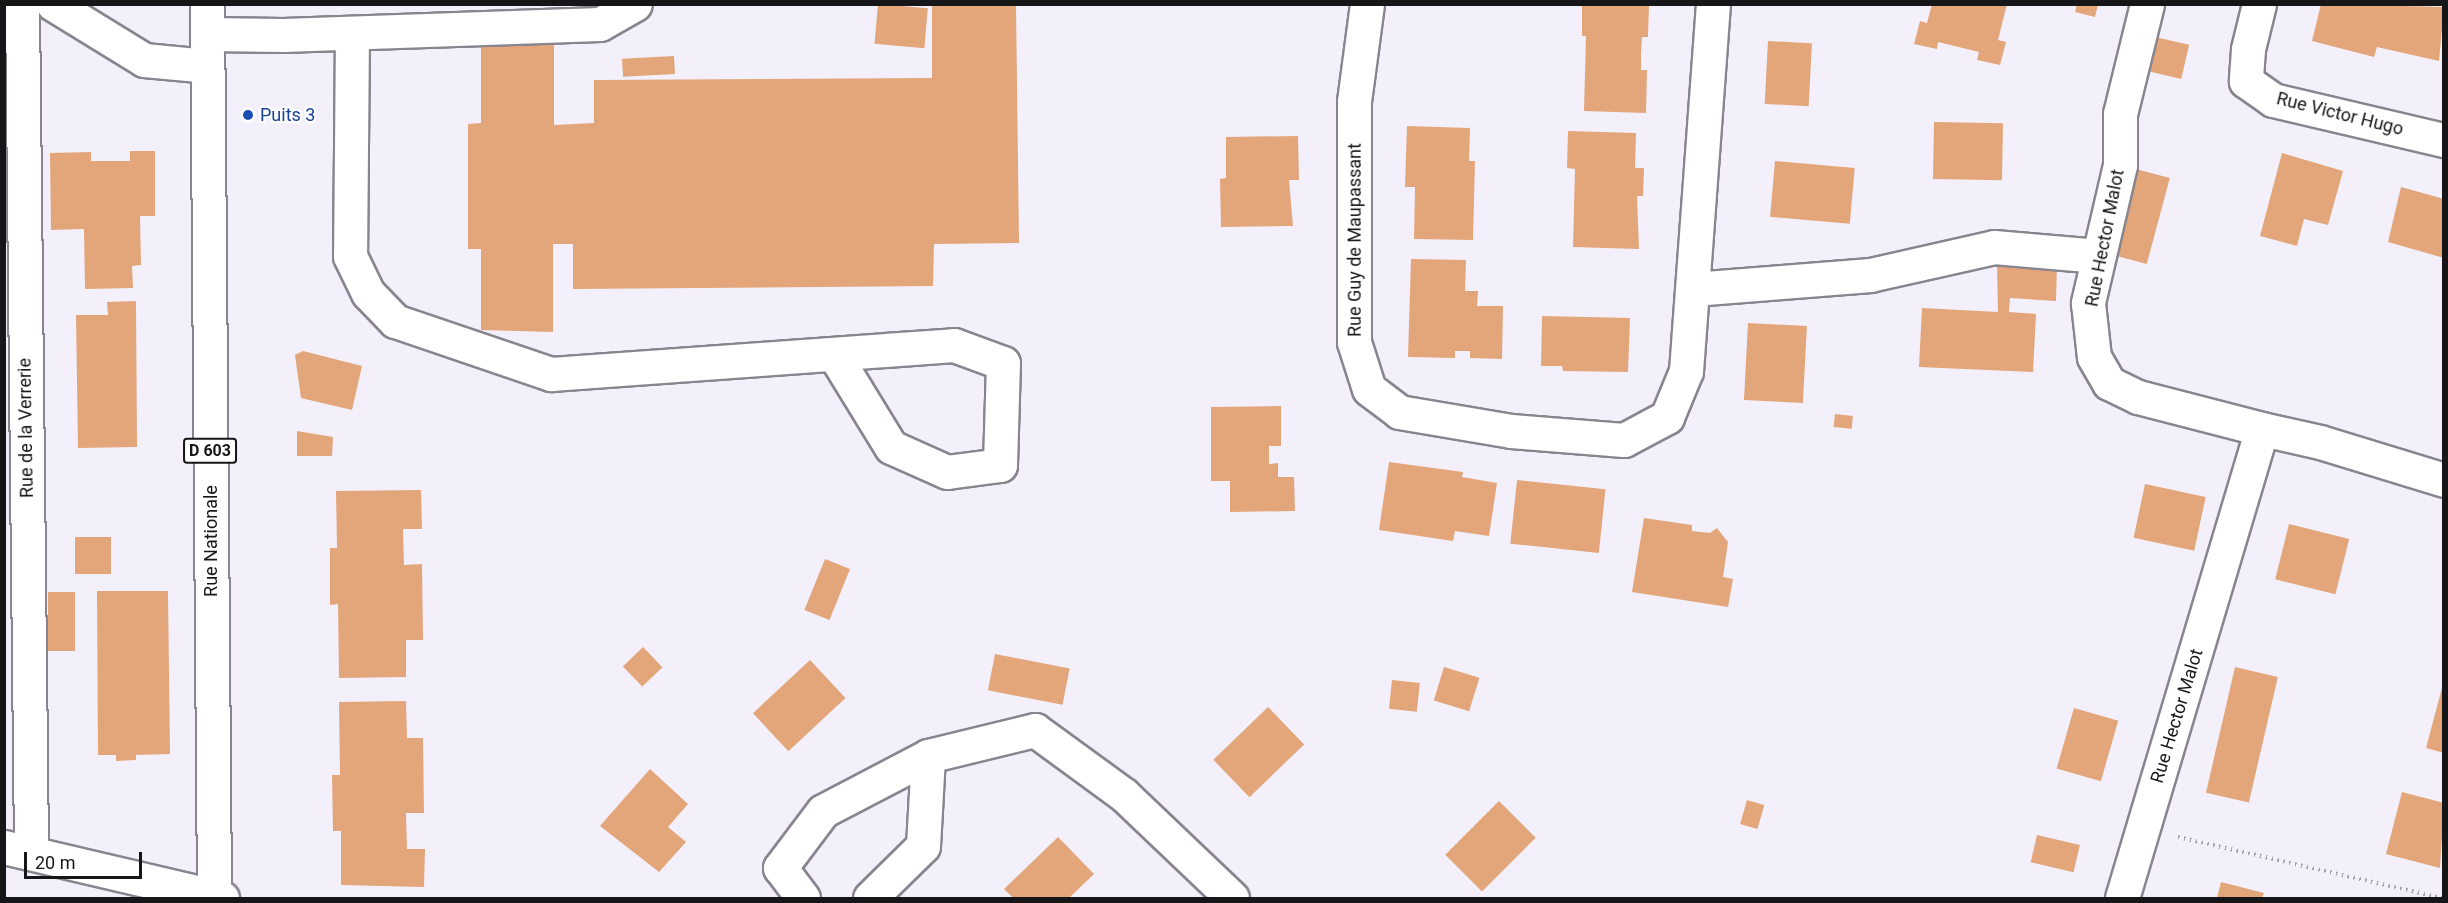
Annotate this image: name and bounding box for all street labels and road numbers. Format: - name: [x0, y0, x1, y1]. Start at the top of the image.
- street label: Rue Victor Hugo: [2274, 88, 2406, 140]
- street label: Rue Guy de Maupassant: [1344, 143, 1366, 337]
- street label: Rue Hector Malot: [2081, 168, 2129, 308]
- street label: Rue de la Verrerie: [14, 358, 38, 498]
- road number: D 603: [183, 438, 237, 464]
- street label: Rue Nationale: [200, 485, 222, 597]
- street label: Rue Hector Malot: [2146, 646, 2208, 786]

